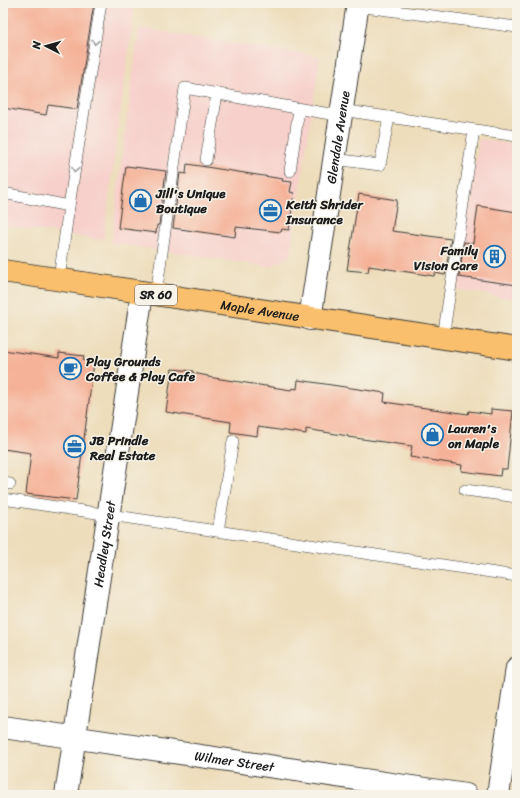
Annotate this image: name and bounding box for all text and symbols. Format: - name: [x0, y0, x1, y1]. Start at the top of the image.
- north arrow: [26, 26, 66, 66]
- one-way arrow: [91, 38, 100, 45]
- text: N: [27, 40, 46, 51]
- street label: Glendale Avenue: [320, 89, 357, 185]
- one-way arrow: [71, 167, 80, 173]
- place label: Jill's Unique Boutique: [155, 182, 226, 220]
- shop icon: Jill's Unique Boutique: [128, 187, 154, 213]
- place label: Keith Shrider Insurance: [285, 193, 364, 231]
- office icon: Keith Shrider Insurance: [257, 198, 283, 224]
- place label: Family Vision Care: [414, 239, 478, 277]
- building icon: Family Vision Care: [481, 244, 507, 270]
- road number: SR 60: [135, 285, 177, 305]
- street label: Maple Avenue: [219, 293, 301, 328]
- place label: Play Grounds Coffee & Play Cafe: [85, 350, 196, 388]
- cafe icon: Play Grounds Coffee & Play Cafe: [58, 355, 84, 381]
- place label: Lauren's on Maple: [448, 417, 500, 455]
- shop icon: Lauren's on Maple: [419, 422, 445, 448]
- place label: JB Prindle Real Estate: [89, 429, 156, 467]
- office icon: JB Prindle Real Estate: [62, 434, 88, 460]
- street label: Headley Street: [87, 498, 123, 589]
- street label: Wilmer Street: [193, 744, 277, 779]

